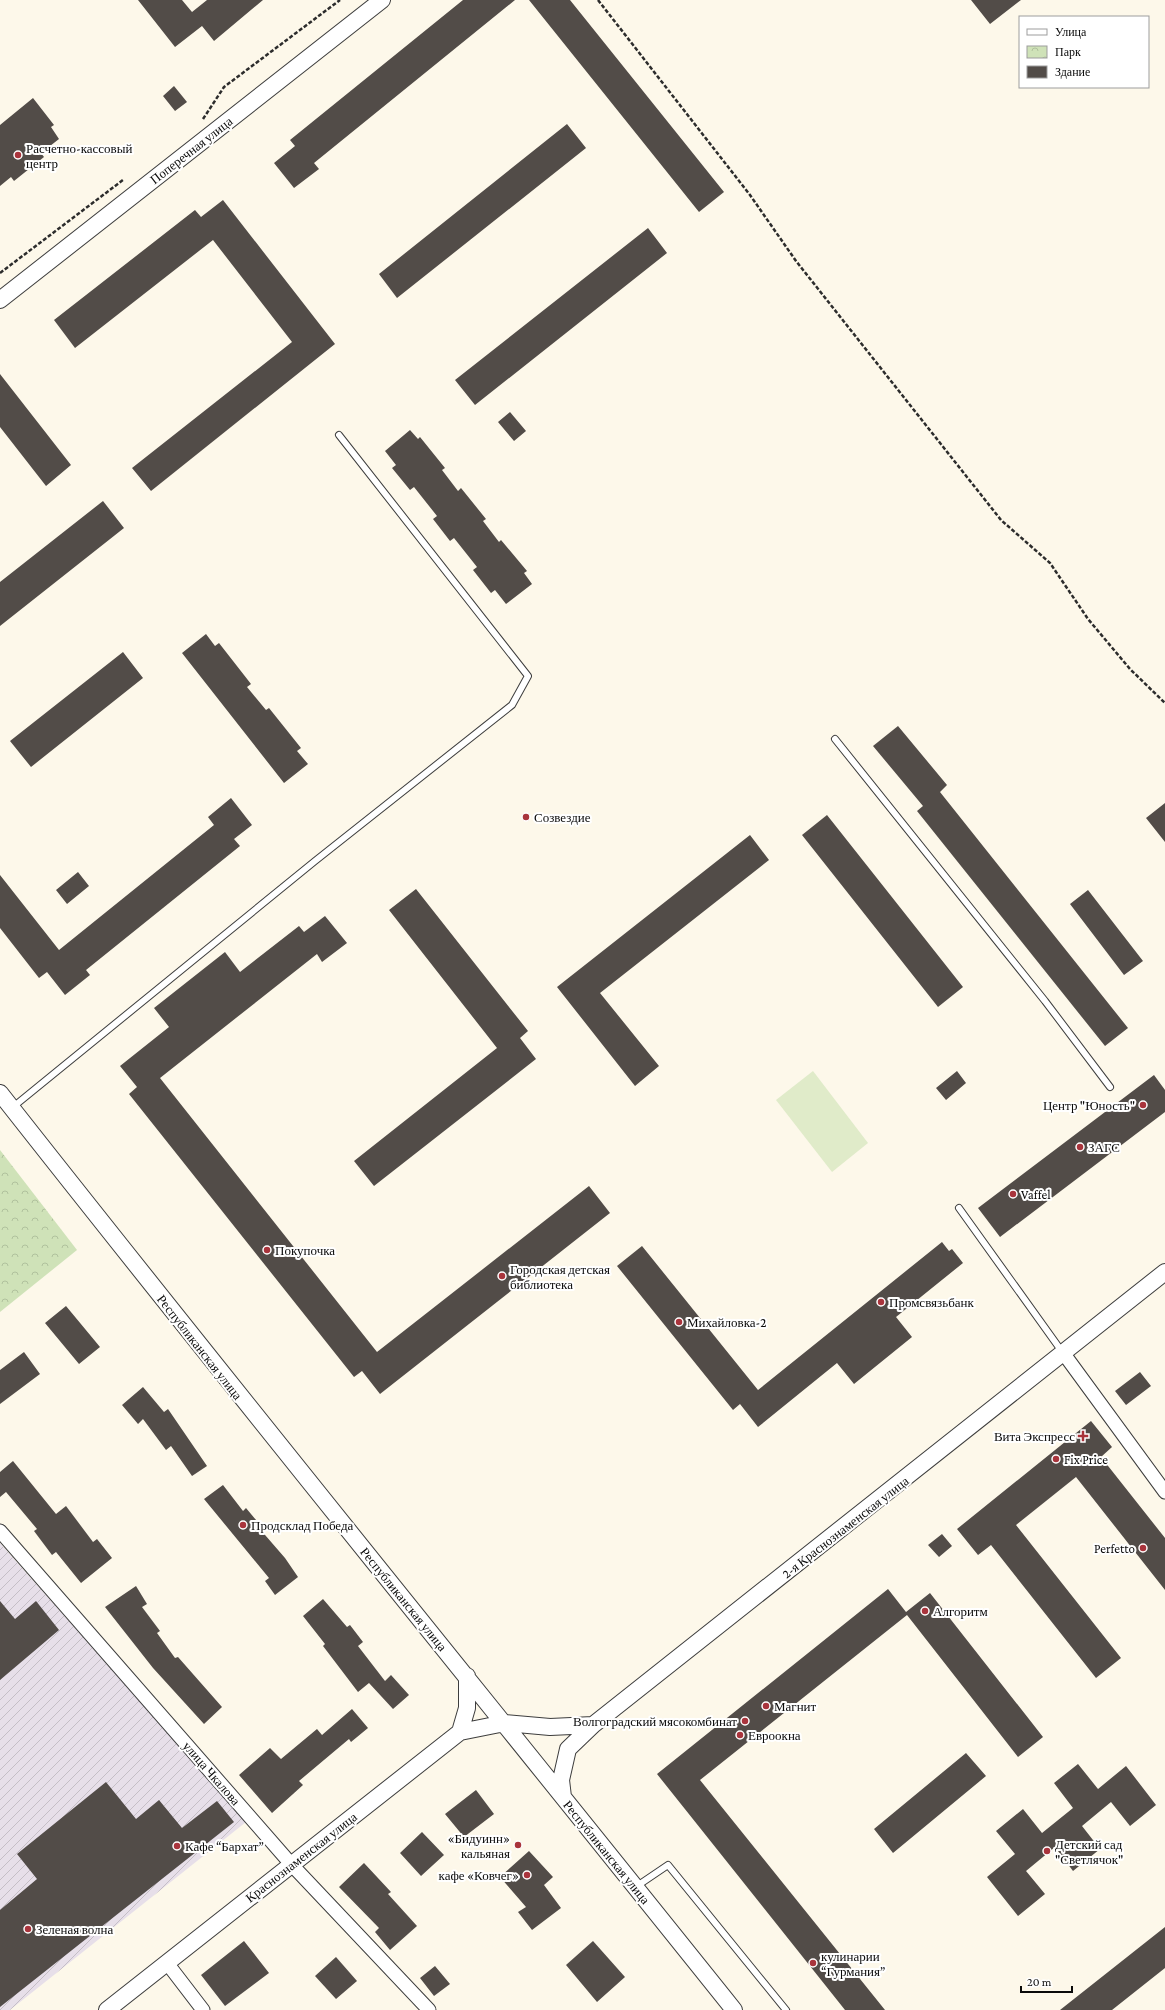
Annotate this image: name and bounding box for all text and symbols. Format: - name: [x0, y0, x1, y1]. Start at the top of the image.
- legend: [1019, 16, 1149, 88]
- text: Улица: [1055, 25, 1087, 39]
- text: Парк: [1055, 45, 1081, 59]
- text: Здание: [1055, 65, 1090, 79]
- street label: Поперечная улица: [147, 113, 236, 187]
- place label: Расчетно-кассовый центр: [26, 141, 132, 171]
- marker: Расчетно-кассовый центр: [13, 150, 23, 160]
- place label: Созвездие: [534, 810, 591, 825]
- marker: Созвездие: [521, 812, 531, 822]
- place label: Центр "Юность": [1043, 1098, 1135, 1113]
- marker: Центр "Юность": [1138, 1100, 1148, 1110]
- place label: ЗАГС: [1088, 1140, 1120, 1155]
- marker: ЗАГС: [1075, 1142, 1085, 1152]
- place label: Vaffel: [1021, 1187, 1051, 1202]
- marker: Vaffel: [1008, 1189, 1018, 1199]
- place label: Покупочка: [275, 1243, 335, 1258]
- marker: Покупочка: [262, 1245, 272, 1255]
- place label: Городская детская библиотека: [510, 1262, 610, 1292]
- marker: Городская детская библиотека: [497, 1271, 507, 1281]
- street label: Республиканская улица: [154, 1292, 245, 1403]
- place label: Промсвязьбанк: [889, 1295, 974, 1310]
- marker: Промсвязьбанк: [876, 1297, 886, 1307]
- place label: Михайловка-2: [687, 1315, 766, 1330]
- marker: Михайловка-2: [674, 1317, 684, 1327]
- place label: Вита Экспресс: [994, 1429, 1075, 1444]
- marker: Вита Экспресс: [1078, 1431, 1088, 1441]
- place label: Fix Price: [1064, 1452, 1108, 1467]
- marker: Fix Price: [1051, 1454, 1061, 1464]
- street label: 2-я Краснознаменская улица: [779, 1473, 912, 1581]
- place label: Продсклад Победа: [251, 1518, 354, 1533]
- marker: Продсклад Победа: [238, 1520, 248, 1530]
- place label: Perfetto: [1094, 1541, 1135, 1556]
- marker: Perfetto: [1138, 1543, 1148, 1553]
- street label: Республиканская улица: [357, 1544, 450, 1654]
- place label: Алгоритм: [933, 1604, 988, 1619]
- marker: Алгоритм: [920, 1606, 930, 1616]
- place label: Магнит: [774, 1699, 817, 1714]
- marker: Магнит: [761, 1701, 771, 1711]
- place label: Волгоградский мясокомбинат: [573, 1714, 737, 1729]
- marker: Волгоградский мясокомбинат: [740, 1716, 750, 1726]
- place label: Евроокна: [748, 1728, 801, 1743]
- marker: Евроокна: [735, 1730, 745, 1740]
- street label: улица Чкалова: [180, 1738, 244, 1809]
- street label: Республиканская улица: [560, 1797, 653, 1907]
- street label: Краснознаменская улица: [243, 1809, 360, 1906]
- place label: «Бидуинн» кальяная: [447, 1831, 510, 1861]
- place label: Детский сад "Светлячок": [1055, 1837, 1123, 1867]
- place label: Кафе “Бархат”: [185, 1839, 264, 1854]
- marker: «Бидуинн» кальяная: [513, 1840, 523, 1850]
- marker: Кафе “Бархат”: [172, 1841, 182, 1851]
- marker: Детский сад "Светлячок": [1042, 1846, 1052, 1856]
- place label: кафе «Ковчег»: [439, 1868, 519, 1883]
- marker: кафе «Ковчег»: [522, 1870, 532, 1880]
- place label: Зеленая волна: [36, 1922, 114, 1937]
- marker: Зеленая волна: [23, 1924, 33, 1934]
- place label: кулинарии “Гурмания”: [821, 1949, 886, 1979]
- marker: кулинарии “Гурмания”: [808, 1958, 818, 1968]
- scale bar: [1021, 1968, 1072, 1994]
- text: 20 m: [1027, 1975, 1052, 1989]

